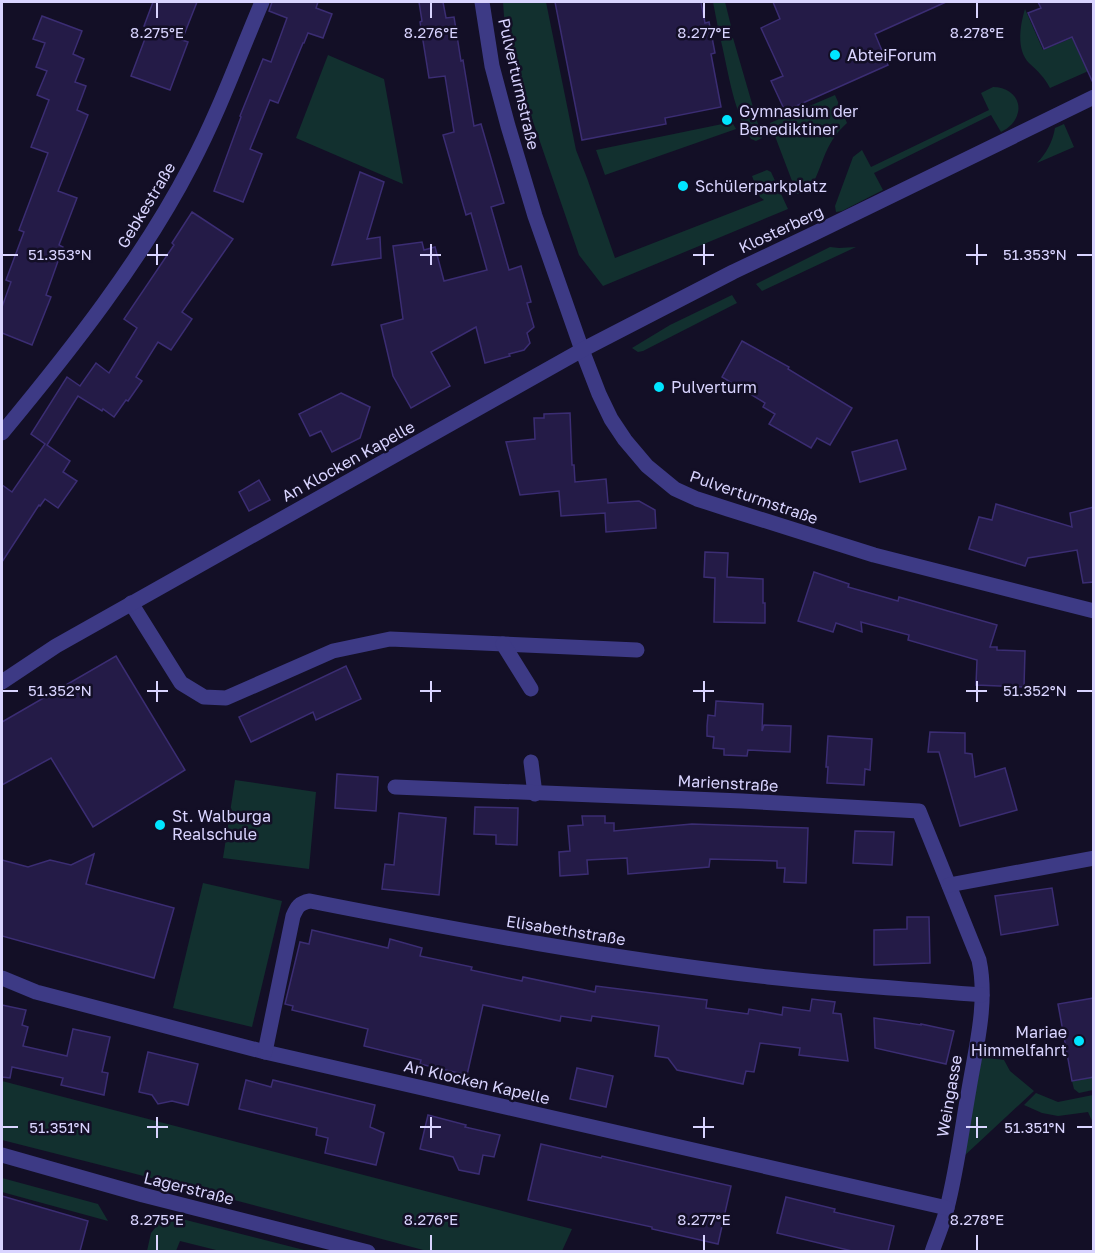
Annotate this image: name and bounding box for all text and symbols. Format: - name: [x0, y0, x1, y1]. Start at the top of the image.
- street label: Pulverturmstraße: [494, 16, 544, 152]
- text: 8.275°E: [130, 23, 184, 41]
- text: 8.276°E: [404, 23, 458, 41]
- text: 8.277°E: [677, 23, 731, 41]
- text: 8.278°E: [950, 23, 1004, 41]
- place label: AbteiForum: [847, 45, 937, 65]
- marker: AbteiForum: [828, 48, 842, 62]
- place label: Gymnasium der Benediktiner: [739, 101, 858, 139]
- marker: Gymnasium der Benediktiner: [720, 113, 734, 127]
- street label: Gebkestraße: [112, 158, 180, 252]
- place label: Schülerparkplatz: [695, 176, 827, 196]
- marker: Schülerparkplatz: [676, 179, 690, 193]
- street label: Klosterberg: [736, 201, 826, 257]
- text: 51.353°N: [28, 245, 92, 263]
- text: 51.353°N: [1003, 245, 1067, 263]
- place label: Pulverturm: [671, 377, 757, 397]
- marker: Pulverturm: [652, 380, 666, 394]
- street label: An Klocken Kapelle: [278, 416, 418, 506]
- street label: Pulverturmstraße: [687, 466, 821, 528]
- text: 51.352°N: [28, 681, 92, 699]
- text: 51.352°N: [1003, 681, 1067, 699]
- street label: Marienstraße: [677, 770, 779, 796]
- place label: St. Walburga Realschule: [172, 806, 271, 844]
- marker: St. Walburga Realschule: [153, 818, 167, 832]
- street label: Elisabethstraße: [505, 911, 627, 949]
- place label: Mariae Himmelfahrt: [971, 1022, 1067, 1060]
- marker: Mariae Himmelfahrt: [1072, 1034, 1086, 1048]
- street label: Weingasse: [932, 1053, 966, 1139]
- street label: An Klocken Kapelle: [402, 1056, 552, 1108]
- text: 51.351°N: [29, 1118, 91, 1136]
- text: 51.351°N: [1004, 1118, 1066, 1136]
- street label: Lagerstraße: [142, 1167, 236, 1209]
- text: 8.275°E: [130, 1210, 184, 1228]
- text: 8.276°E: [404, 1210, 458, 1228]
- text: 8.277°E: [677, 1210, 731, 1228]
- text: 8.278°E: [950, 1210, 1004, 1228]

